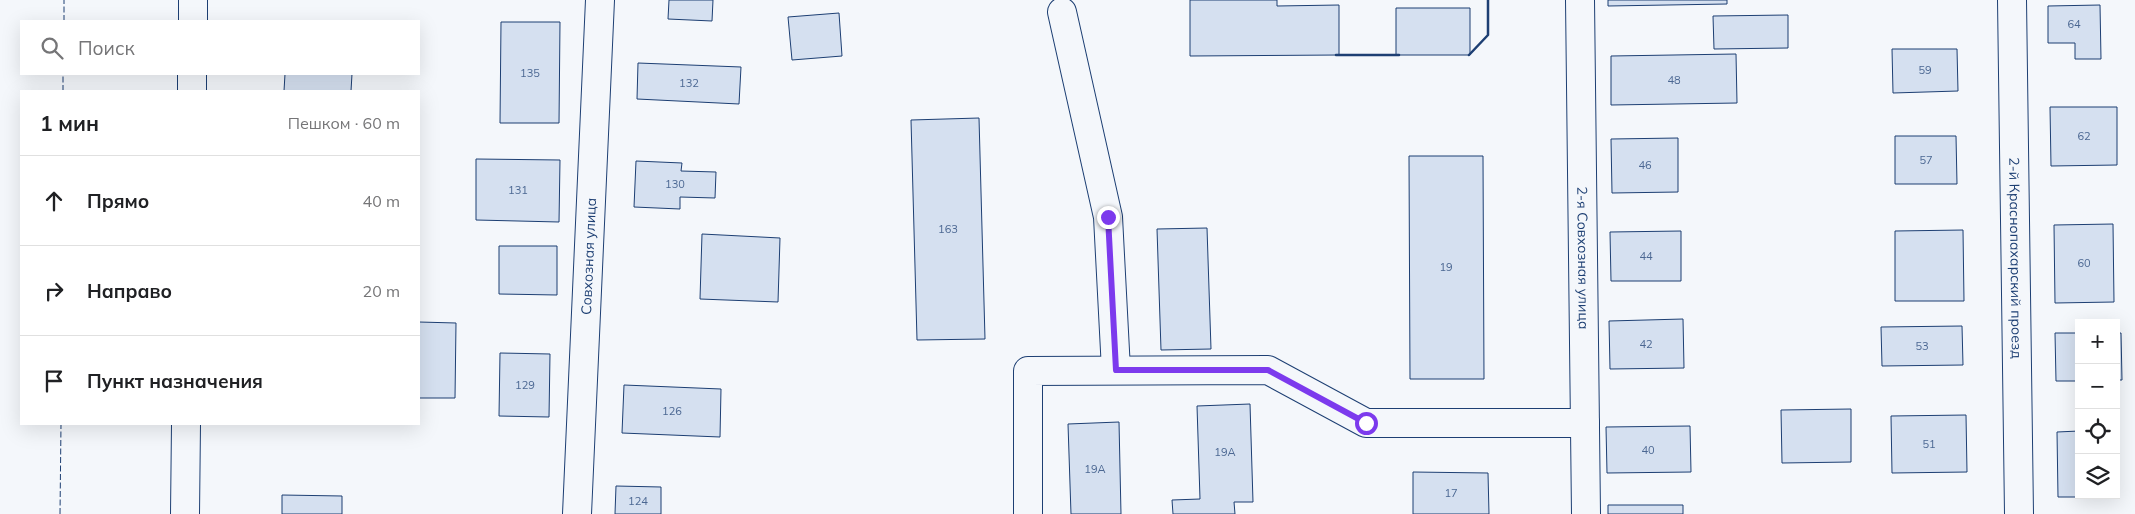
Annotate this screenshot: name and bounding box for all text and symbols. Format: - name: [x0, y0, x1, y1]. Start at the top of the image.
- house number: 64: [2067, 17, 2081, 31]
- search box: [20, 20, 420, 75]
- icon: search: [38, 34, 66, 62]
- text: Поиск: [78, 36, 135, 60]
- house number: 59: [1918, 63, 1932, 77]
- house number: 135: [520, 66, 540, 80]
- house number: 48: [1667, 73, 1681, 87]
- house number: 132: [679, 76, 699, 90]
- text: 1 мин: [40, 110, 99, 136]
- text: Пешком · 60 m: [288, 113, 400, 133]
- house number: 62: [2077, 129, 2091, 143]
- house number: 57: [1919, 153, 1933, 167]
- street label: 2-й Краснопахарский проезд: [2005, 157, 2026, 359]
- house number: 46: [1638, 158, 1652, 172]
- house number: 130: [665, 177, 685, 191]
- house number: 131: [508, 183, 528, 197]
- street label: 2-я Совхозная улица: [1573, 186, 1593, 330]
- icon: ahead: [40, 187, 68, 215]
- text: Прямо: [87, 189, 149, 213]
- text: 40 m: [363, 191, 400, 211]
- street label: Совхозная улица: [577, 197, 600, 315]
- route end: [1097, 206, 1120, 229]
- house number: 163: [938, 222, 958, 236]
- house number: 44: [1639, 249, 1653, 263]
- house number: 60: [2077, 256, 2091, 270]
- house number: 19: [1439, 260, 1453, 274]
- icon: right: [40, 277, 68, 305]
- text: Направо: [87, 279, 172, 303]
- text: 20 m: [363, 281, 400, 301]
- map controls: [2075, 319, 2120, 499]
- button: +: [2075, 319, 2120, 364]
- house number: 42: [1639, 337, 1653, 351]
- house number: 53: [1915, 339, 1929, 353]
- button: −: [2075, 364, 2120, 409]
- icon: arrive: [40, 367, 68, 395]
- text: Пункт назначения: [87, 369, 263, 393]
- house number: 129: [515, 378, 535, 392]
- house number: 126: [662, 404, 682, 418]
- button: locate: [2075, 409, 2120, 454]
- route start: [1355, 412, 1378, 435]
- house number: 51: [1922, 437, 1936, 451]
- house number: 40: [1641, 443, 1655, 457]
- house number: 19А: [1214, 445, 1236, 459]
- button: layers: [2075, 454, 2120, 499]
- house number: 19А: [1084, 462, 1106, 476]
- house number: 17: [1444, 486, 1458, 500]
- house number: 124: [628, 494, 648, 508]

